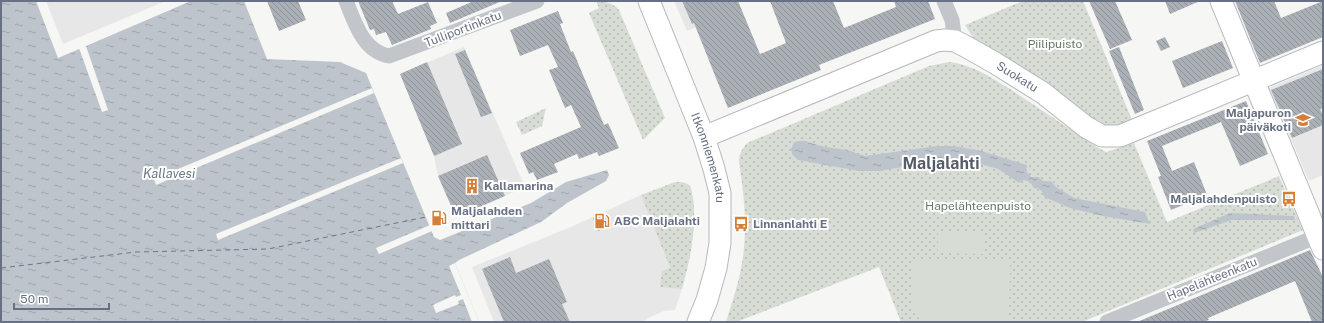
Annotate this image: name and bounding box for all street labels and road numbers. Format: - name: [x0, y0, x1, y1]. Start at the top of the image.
- street label: Tulliportinkatu: [423, 8, 503, 50]
- street label: Suokatu: [994, 59, 1041, 95]
- street label: Itkonniemenkatu: [688, 111, 727, 203]
- street label: Hapelähteenkatu: [1165, 254, 1259, 304]

